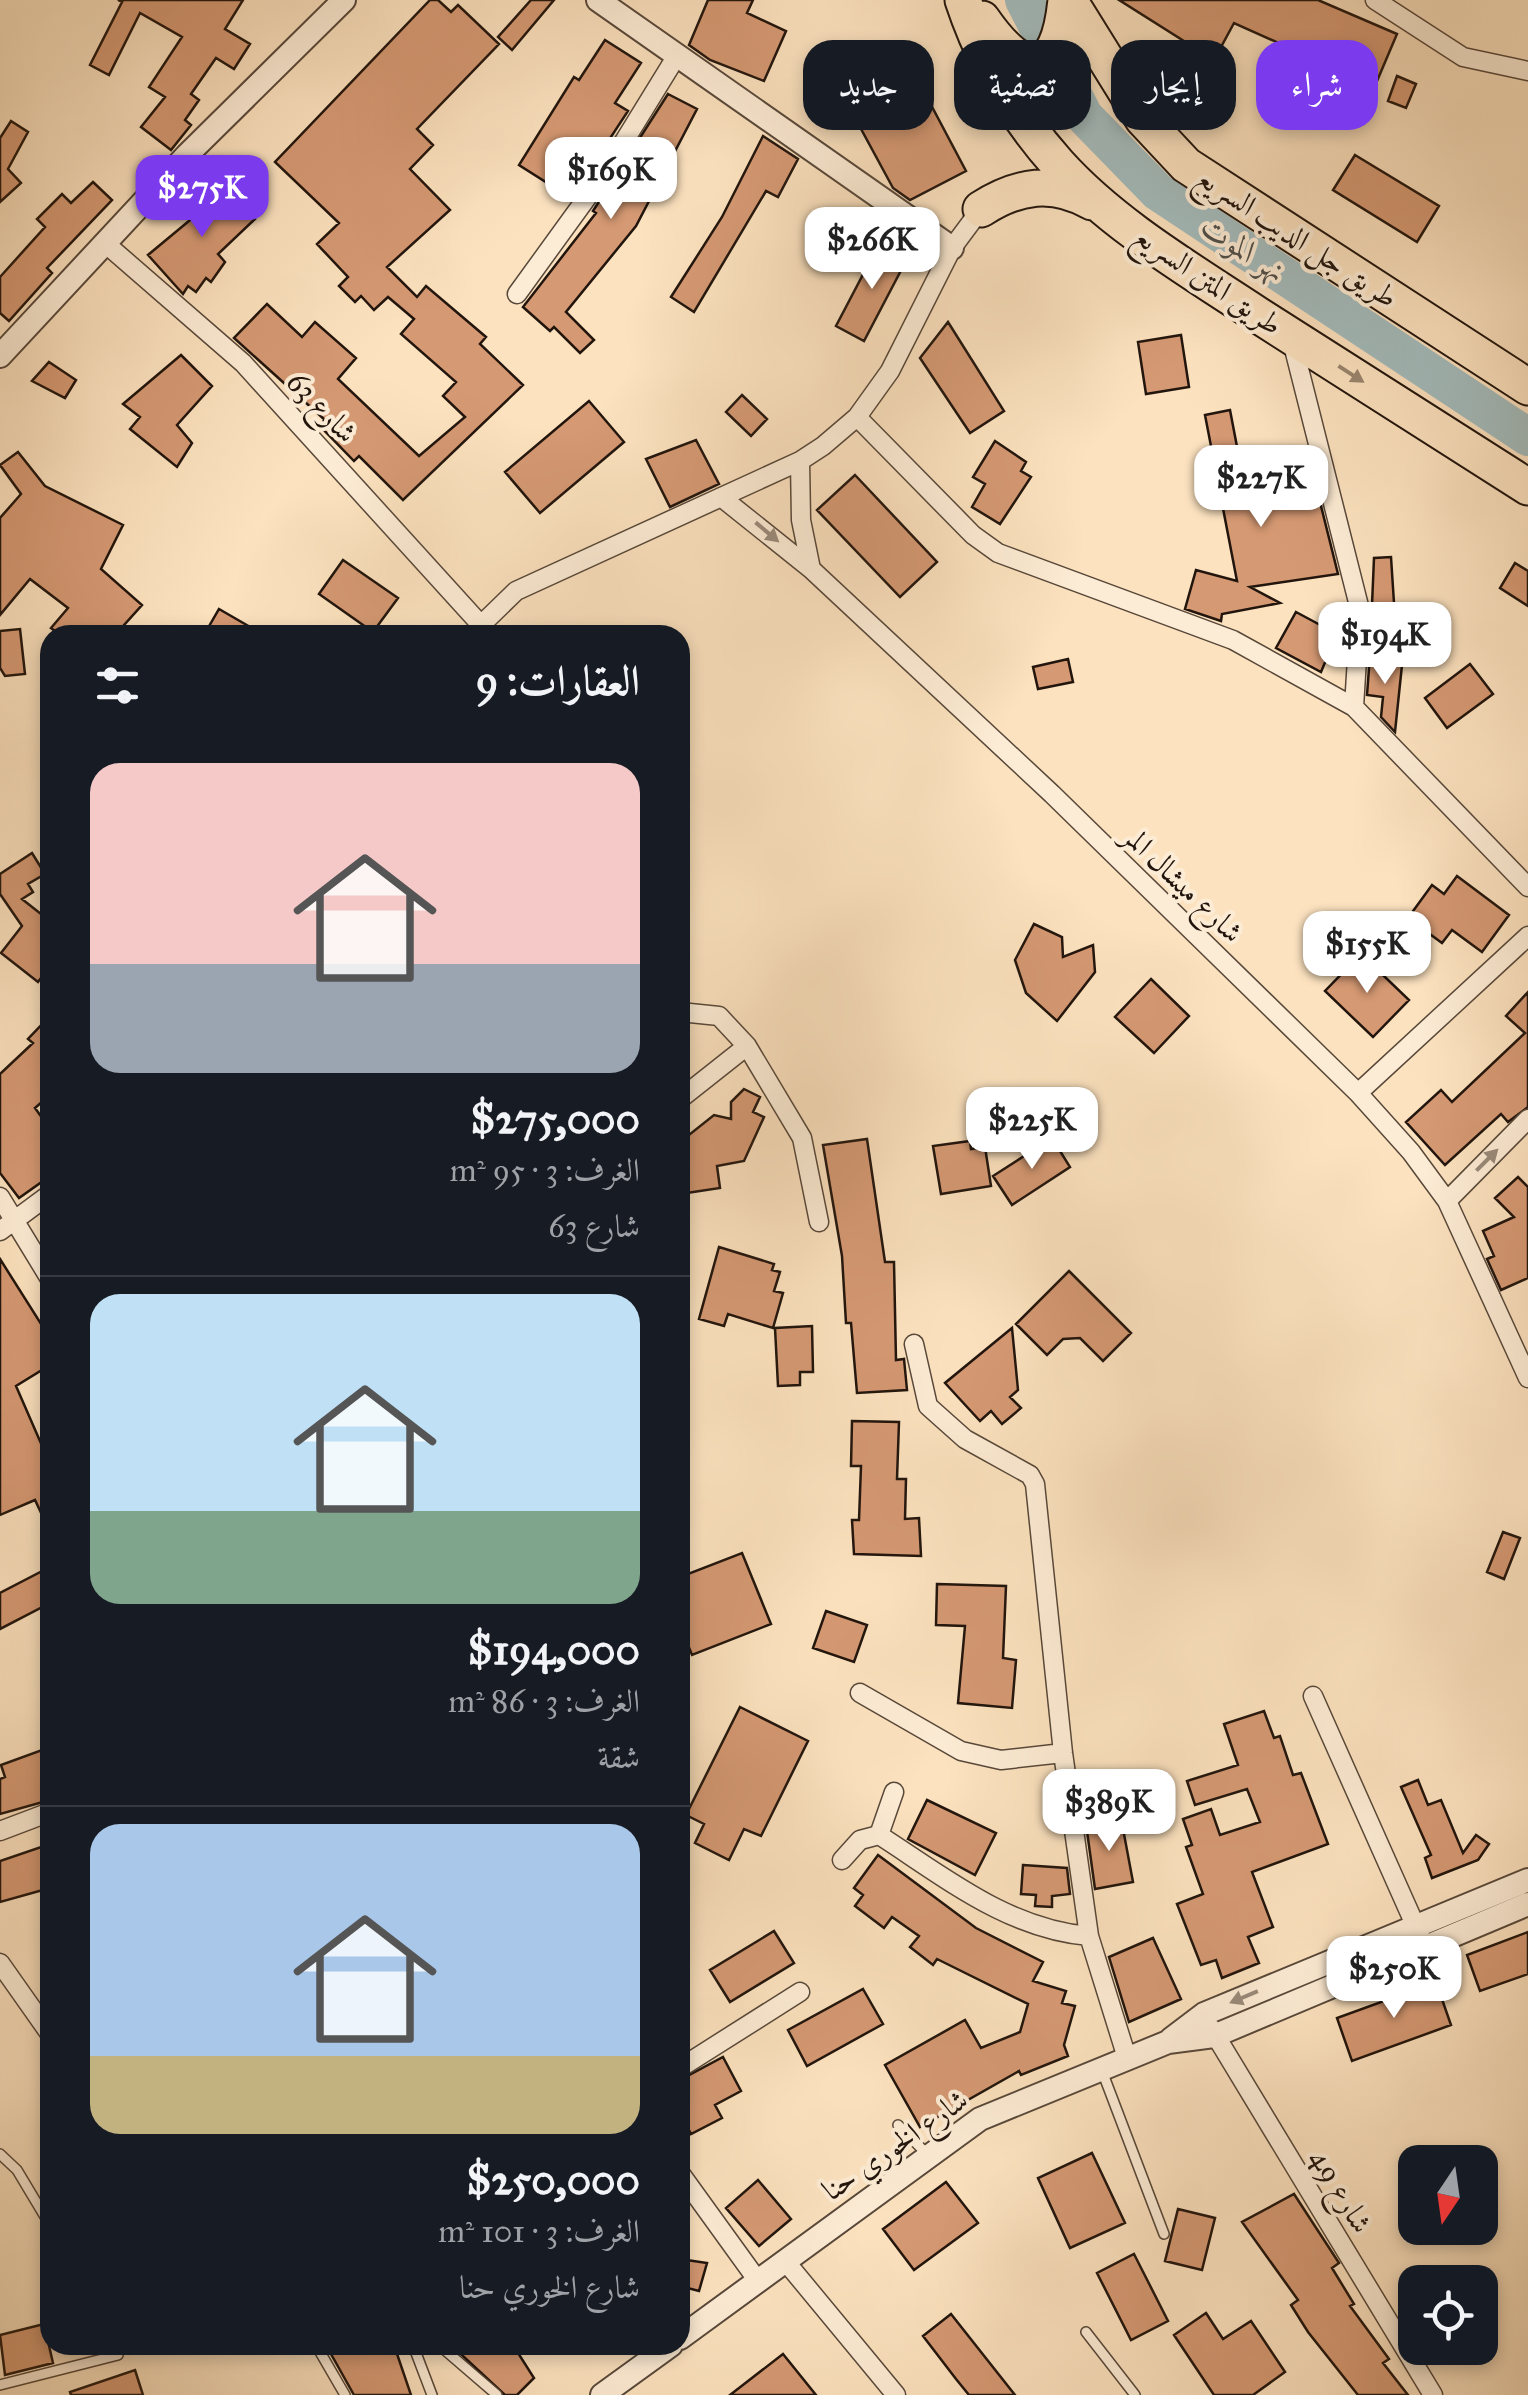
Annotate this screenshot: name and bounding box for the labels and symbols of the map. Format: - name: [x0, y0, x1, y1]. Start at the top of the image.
- pin: $169K: [541, 137, 681, 222]
- pin: $275K: [132, 155, 272, 240]
- street label: طريق جل الديب السريع: [1185, 158, 1405, 323]
- pin: $266K: [802, 207, 942, 292]
- water label: نهر الموت: [1193, 207, 1294, 292]
- street label: طريق المتن السريع: [1122, 217, 1289, 350]
- street label: شارع 63: [274, 364, 365, 455]
- one-way arrow: [1337, 365, 1365, 383]
- pin: $227K: [1191, 445, 1331, 530]
- one-way arrow: [755, 520, 780, 542]
- pin: $194K: [1315, 602, 1455, 687]
- street label: شارع ميشال المر: [1108, 816, 1251, 955]
- pin: $155K: [1297, 911, 1437, 996]
- pin: $225K: [962, 1087, 1102, 1172]
- one-way arrow: [1475, 1148, 1499, 1172]
- pin: $389K: [1039, 1769, 1179, 1854]
- pin: $250K: [1324, 1936, 1464, 2021]
- one-way arrow: [1229, 1990, 1259, 2006]
- street label: شارع الخوري حنا: [815, 2082, 979, 2214]
- street label: شارع 49: [1296, 2143, 1380, 2243]
- north arrow: [1398, 2145, 1498, 2245]

